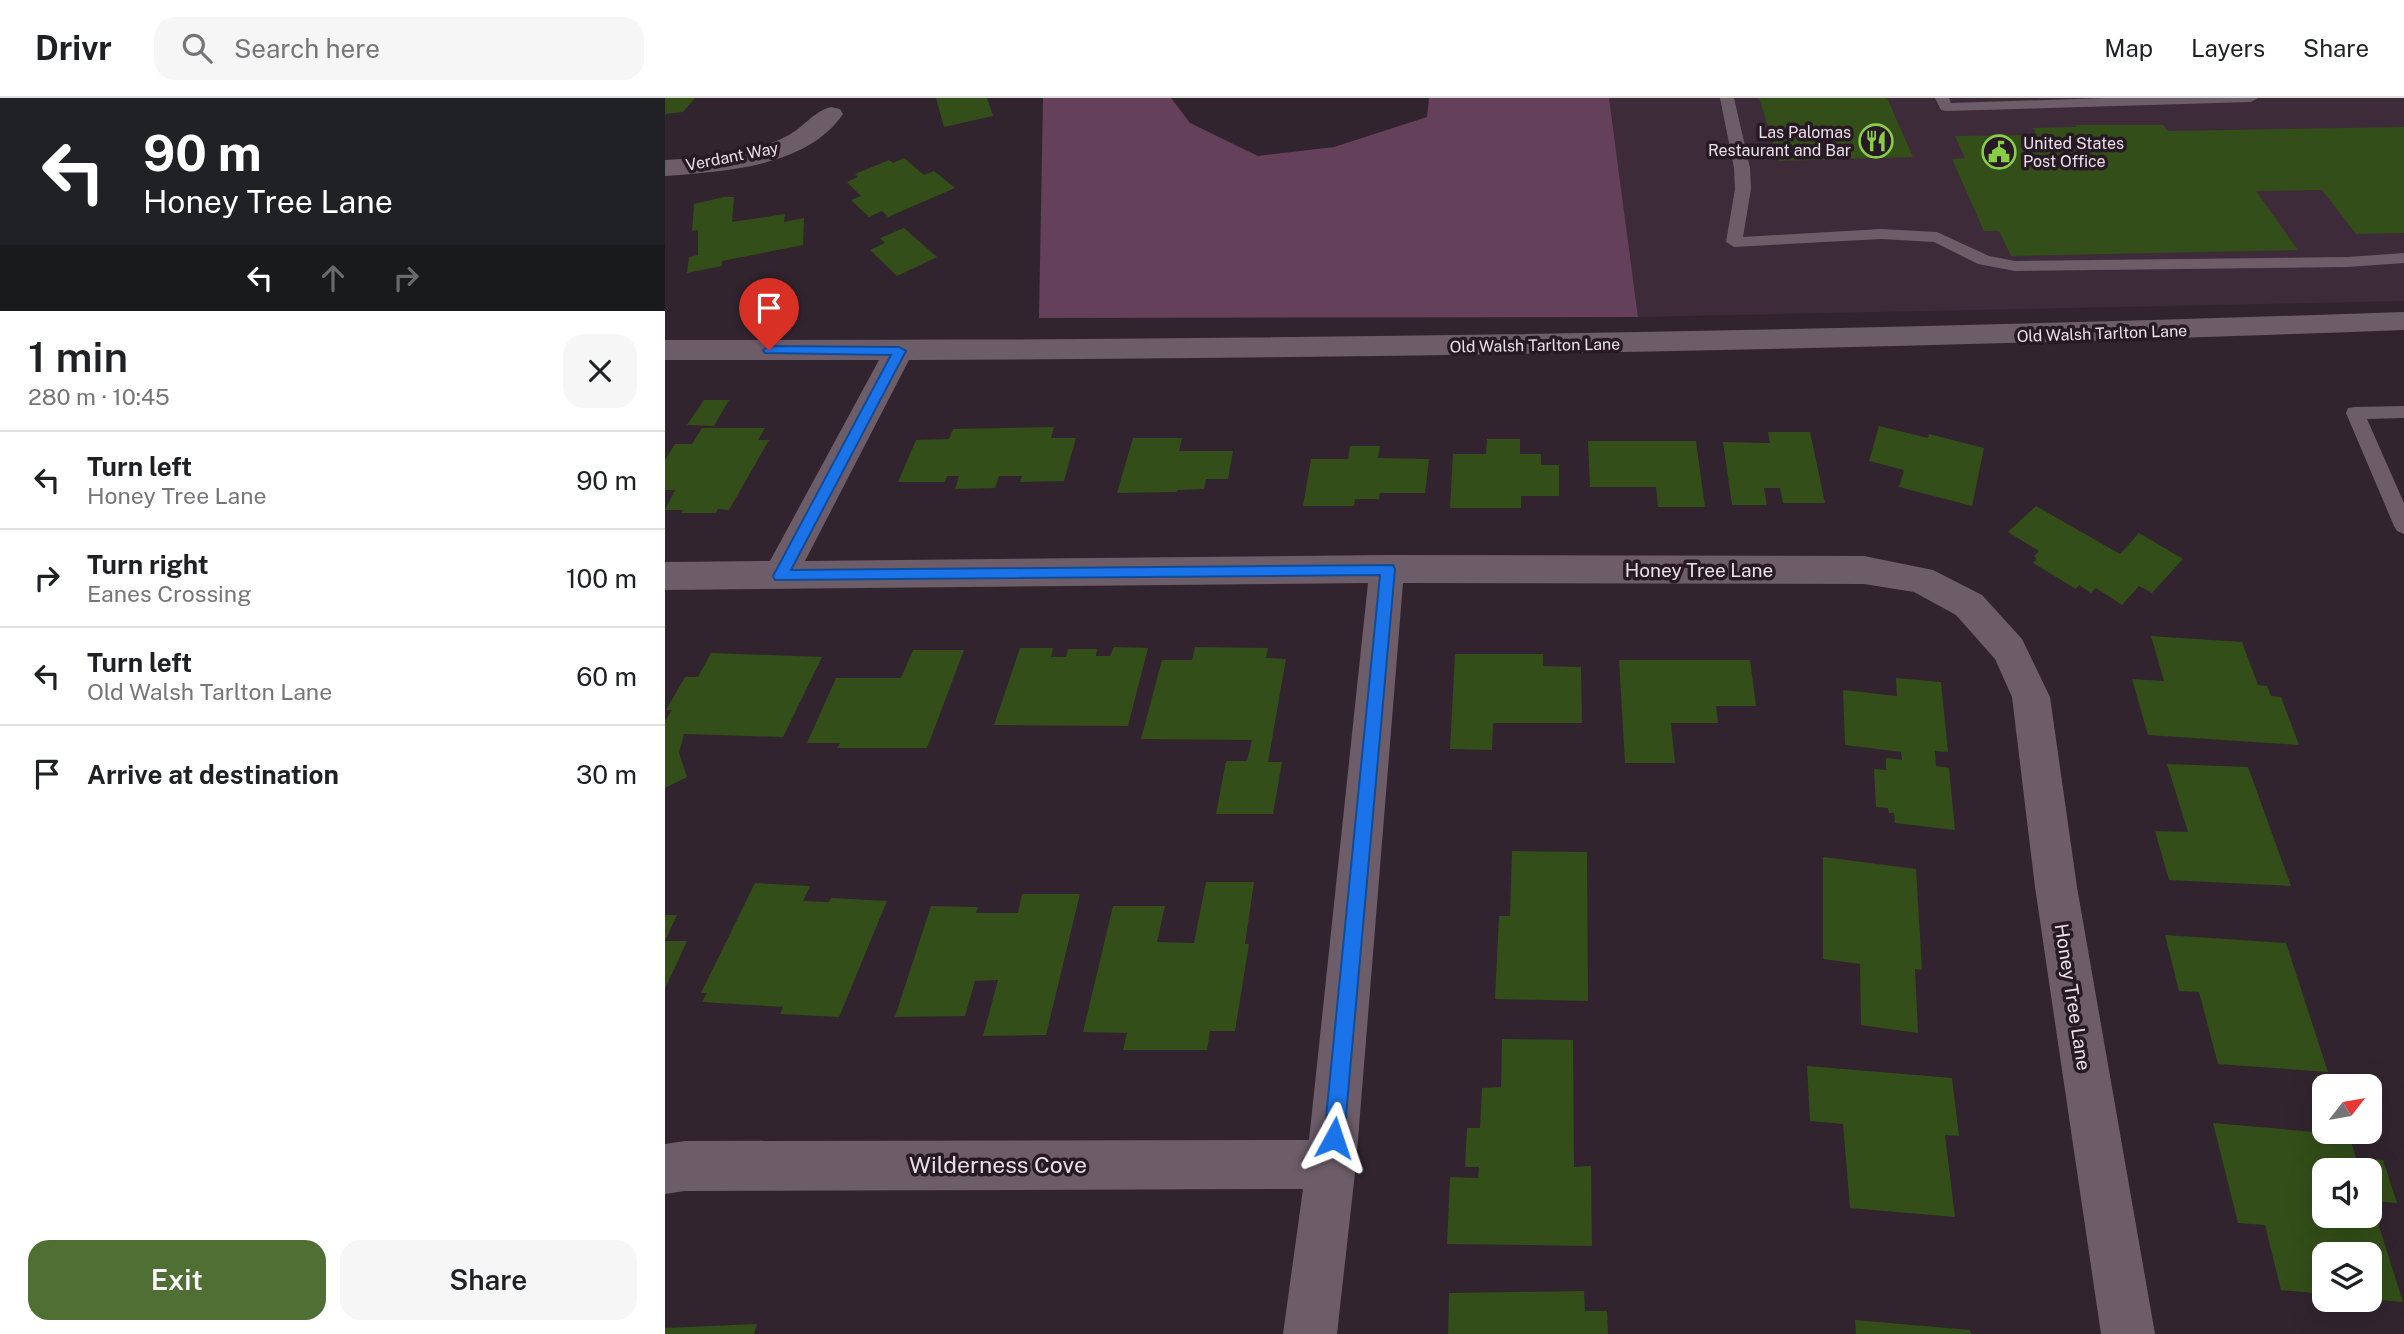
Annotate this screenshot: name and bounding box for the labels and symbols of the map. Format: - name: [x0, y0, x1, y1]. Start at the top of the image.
- restaurant icon: Las Palomas Restaurant and Bar: [1857, 122, 1895, 160]
- place label: Las Palomas Restaurant and Bar: [1708, 123, 1851, 160]
- public building icon: United States Post Office: [1980, 133, 2018, 171]
- place label: United States Post Office: [2023, 134, 2124, 171]
- street label: Verdant Way: [684, 138, 780, 175]
- pin: [739, 278, 799, 350]
- street label: Old Walsh Tarlton Lane: [2016, 321, 2188, 346]
- street label: Old Walsh Tarlton Lane: [1450, 335, 1620, 356]
- street label: Honey Tree Lane: [1625, 559, 1773, 581]
- street label: Honey Tree Lane: [2051, 922, 2095, 1072]
- north arrow: [2312, 1074, 2382, 1144]
- position arrow: [1297, 1101, 1371, 1175]
- street label: Wilderness Cove: [909, 1151, 1087, 1178]

